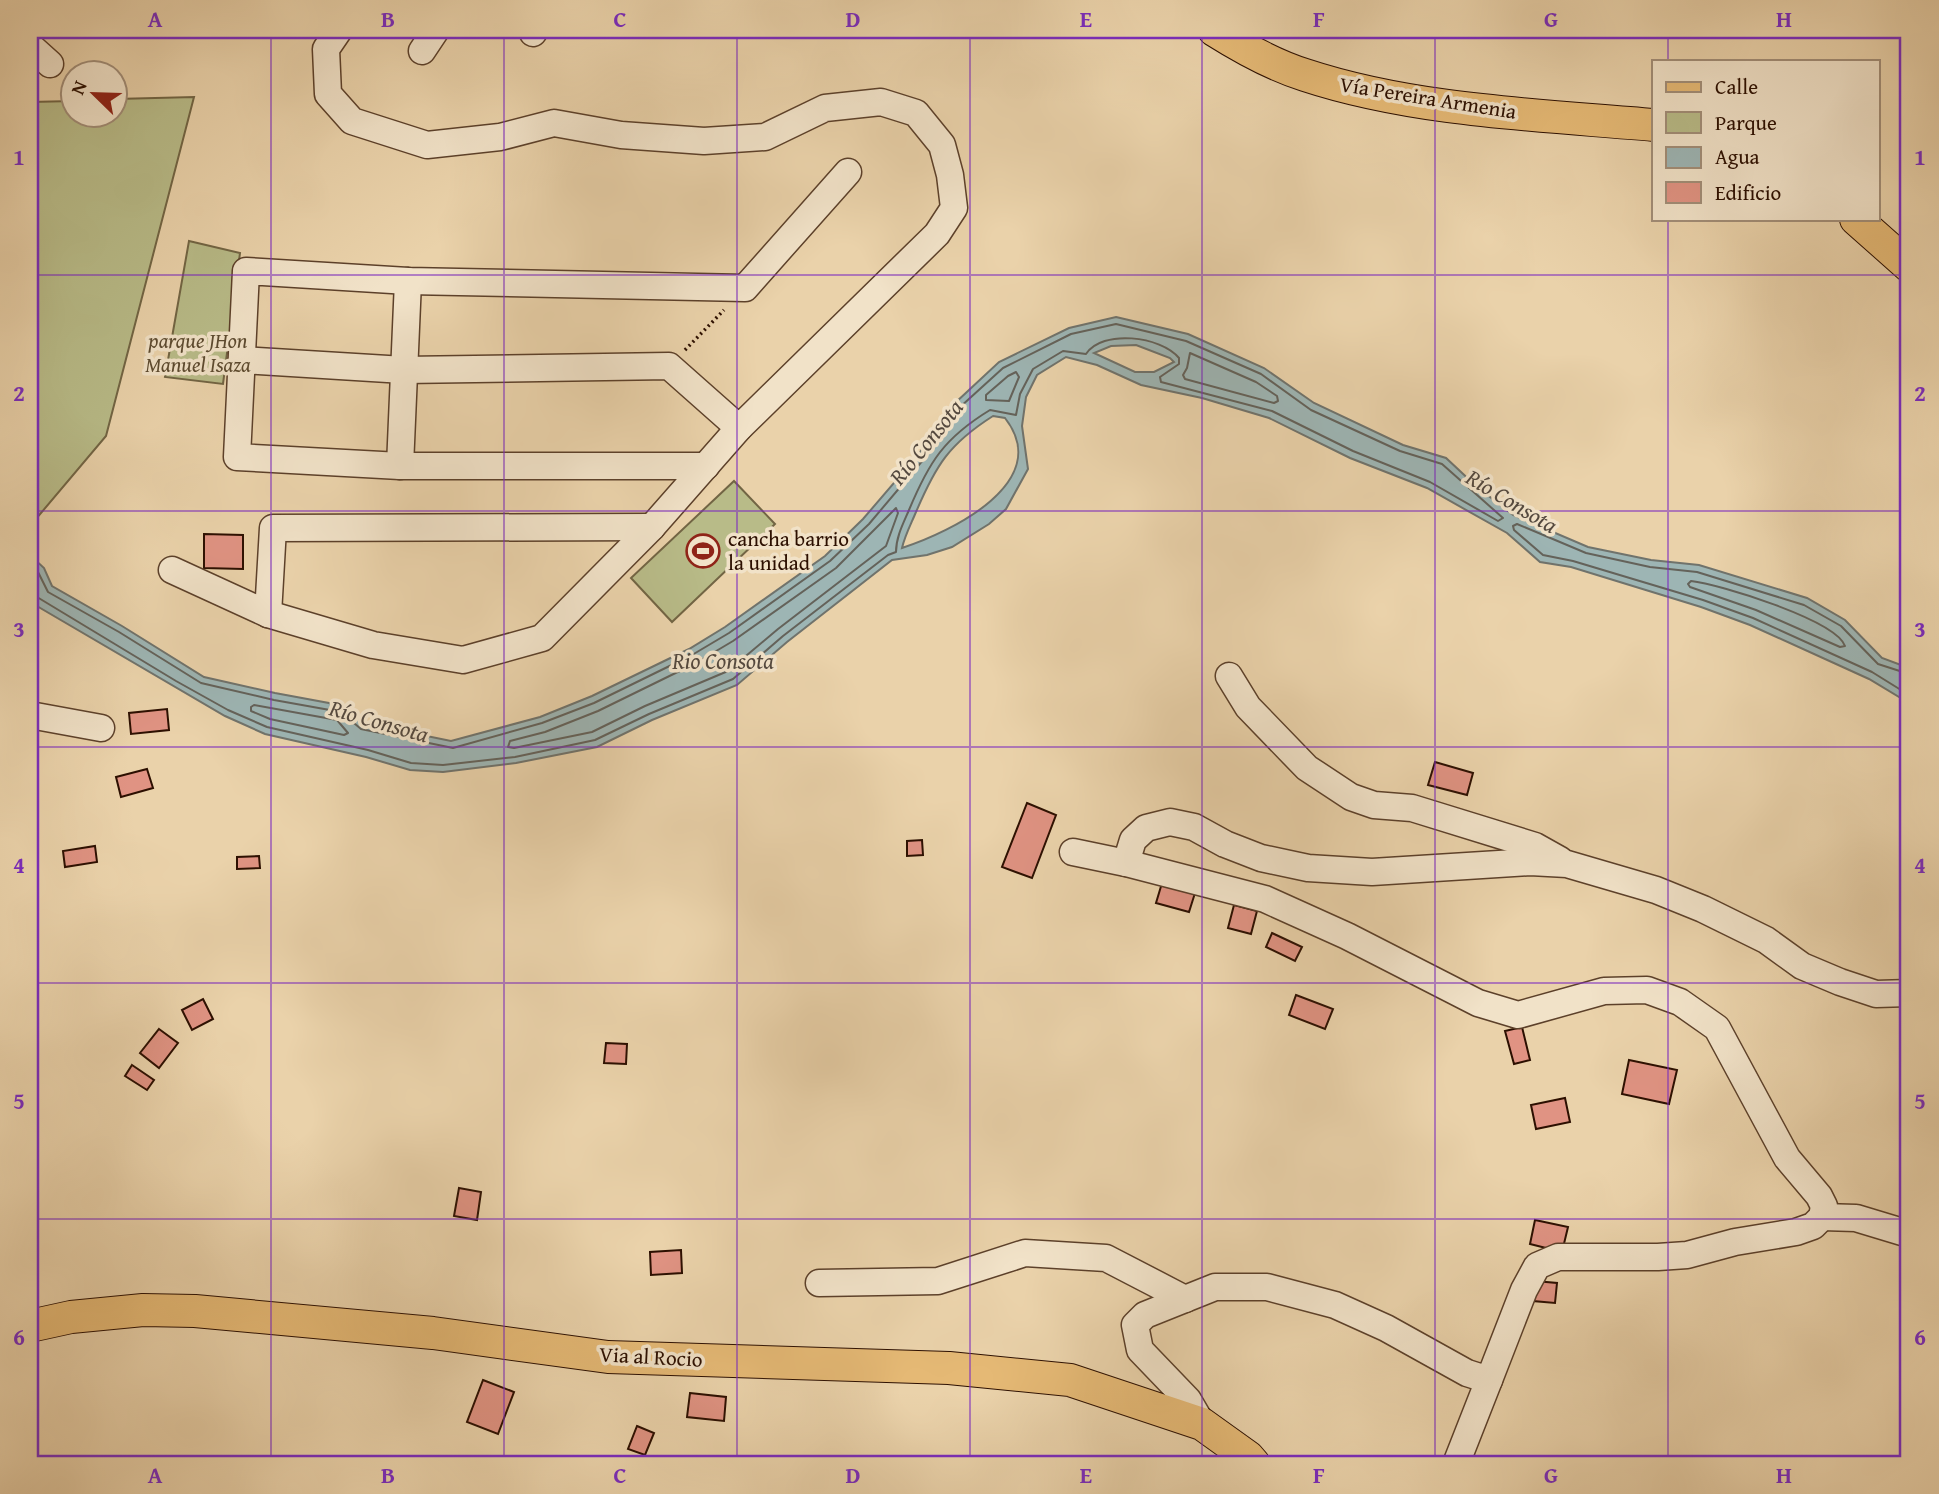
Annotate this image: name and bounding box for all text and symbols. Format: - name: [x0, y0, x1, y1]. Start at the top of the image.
- text: A: [148, 2, 163, 35]
- text: B: [381, 2, 395, 35]
- text: C: [613, 2, 627, 35]
- text: D: [846, 2, 861, 35]
- text: E: [1080, 2, 1092, 35]
- text: F: [1313, 2, 1325, 35]
- text: G: [1544, 2, 1558, 35]
- text: H: [1776, 2, 1792, 35]
- north arrow: [60, 60, 130, 130]
- legend: [1652, 60, 1880, 220]
- street label: Vía Pereira Armenia: [1338, 68, 1519, 127]
- text: Calle: [1715, 71, 1758, 102]
- text: N: [63, 76, 94, 99]
- text: Parque: [1715, 107, 1777, 138]
- text: 1: [13, 140, 25, 173]
- text: 1: [1914, 140, 1926, 173]
- text: Agua: [1715, 141, 1760, 172]
- text: Edificio: [1715, 177, 1781, 208]
- park label: parque JHon Manuel Isaza: [145, 325, 251, 380]
- text: 2: [13, 376, 25, 409]
- text: 2: [1914, 376, 1926, 409]
- water label: Río Consota: [880, 392, 971, 492]
- water label: Río Consota: [1459, 460, 1565, 541]
- place label: cancha barrio la unidad: [728, 523, 849, 578]
- sports icon: cancha barrio la unidad: [684, 532, 722, 570]
- text: 3: [13, 612, 25, 645]
- text: 3: [1914, 612, 1926, 645]
- water label: Rio Consota: [671, 644, 774, 677]
- water label: Río Consota: [325, 690, 433, 750]
- text: 4: [13, 848, 25, 881]
- text: 4: [1914, 848, 1926, 881]
- text: 5: [13, 1084, 25, 1117]
- text: 5: [1914, 1084, 1926, 1117]
- text: 6: [13, 1320, 25, 1353]
- text: 6: [1914, 1320, 1926, 1353]
- street label: Via al Rocio: [599, 1338, 703, 1375]
- text: A: [148, 1458, 163, 1491]
- text: B: [381, 1458, 395, 1491]
- text: C: [613, 1458, 627, 1491]
- text: D: [846, 1458, 861, 1491]
- text: E: [1080, 1458, 1092, 1491]
- text: F: [1313, 1458, 1325, 1491]
- text: G: [1544, 1458, 1558, 1491]
- text: H: [1776, 1458, 1792, 1491]

